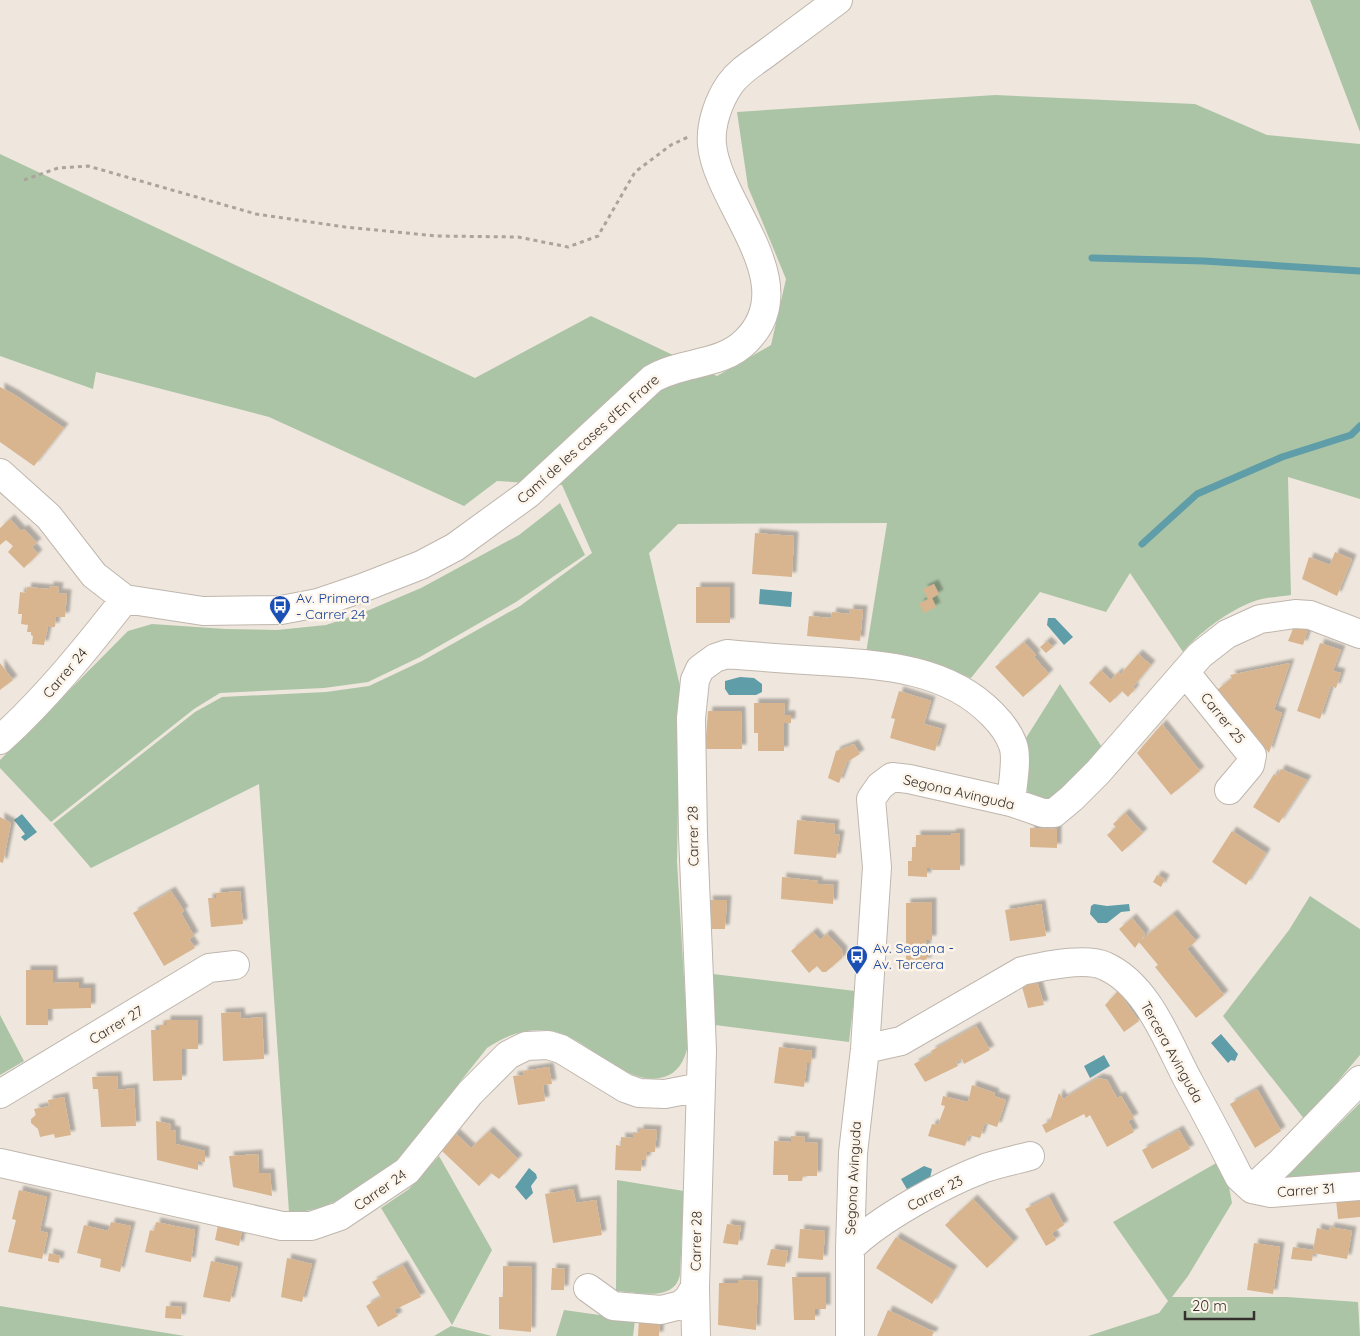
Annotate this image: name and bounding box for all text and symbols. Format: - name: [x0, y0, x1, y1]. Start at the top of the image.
- street label: Camí de les cases d'En Frare: [513, 370, 663, 508]
- place label: Av. Primera - Carrer 24: [296, 589, 370, 623]
- bus stop icon: Av. Primera - Carrer 24: [268, 594, 292, 625]
- street label: Carrer 24: [39, 644, 91, 702]
- street label: Carrer 25: [1197, 689, 1249, 747]
- street label: Segona Avinguda: [902, 770, 1016, 814]
- street label: Carrer 28: [683, 806, 703, 866]
- place label: Av. Segona - Av. Tercera: [873, 939, 954, 973]
- bus stop icon: Av. Segona - Av. Tercera: [845, 944, 869, 975]
- street label: Tercera Avinguda: [1137, 998, 1207, 1106]
- street label: Carrer 27: [86, 1002, 146, 1048]
- street label: Segona Avinguda: [841, 1121, 865, 1235]
- street label: Carrer 24: [350, 1165, 410, 1215]
- street label: Carrer 23: [904, 1171, 966, 1215]
- street label: Carrer 31: [1277, 1179, 1335, 1201]
- street label: Carrer 28: [686, 1211, 706, 1271]
- scale bar: [1185, 1288, 1254, 1320]
- text: 20 m: [1192, 1296, 1227, 1315]

